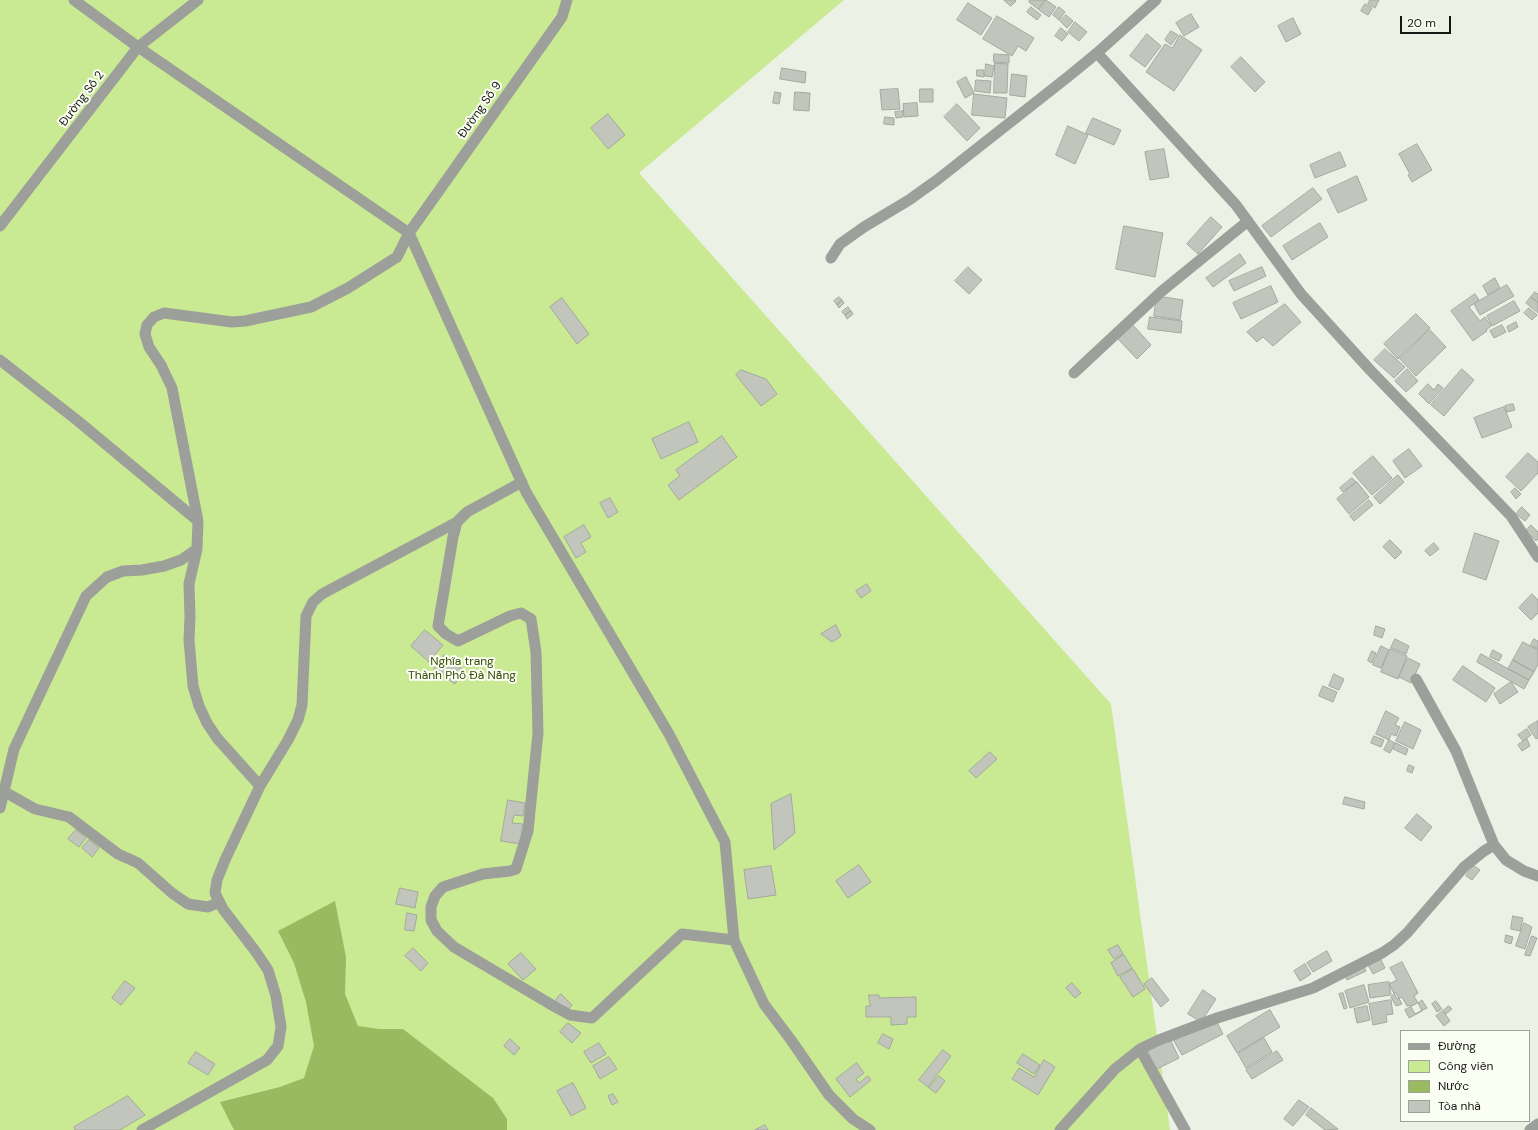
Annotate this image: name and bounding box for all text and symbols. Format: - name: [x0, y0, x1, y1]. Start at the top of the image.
- scale bar: [1402, 8, 1453, 34]
- text: 20 m: [1407, 15, 1436, 31]
- street label: Đường Số 2: [57, 69, 107, 129]
- street label: Đường Số 9: [455, 79, 505, 141]
- park label: Nghĩa trang Thành Phố Đà Nẵng: [408, 655, 516, 683]
- legend: [1400, 1030, 1530, 1122]
- text: Đường: [1438, 1038, 1476, 1054]
- text: Công viên: [1438, 1058, 1493, 1074]
- text: Nước: [1438, 1078, 1469, 1094]
- text: Tòa nhà: [1438, 1098, 1481, 1114]

